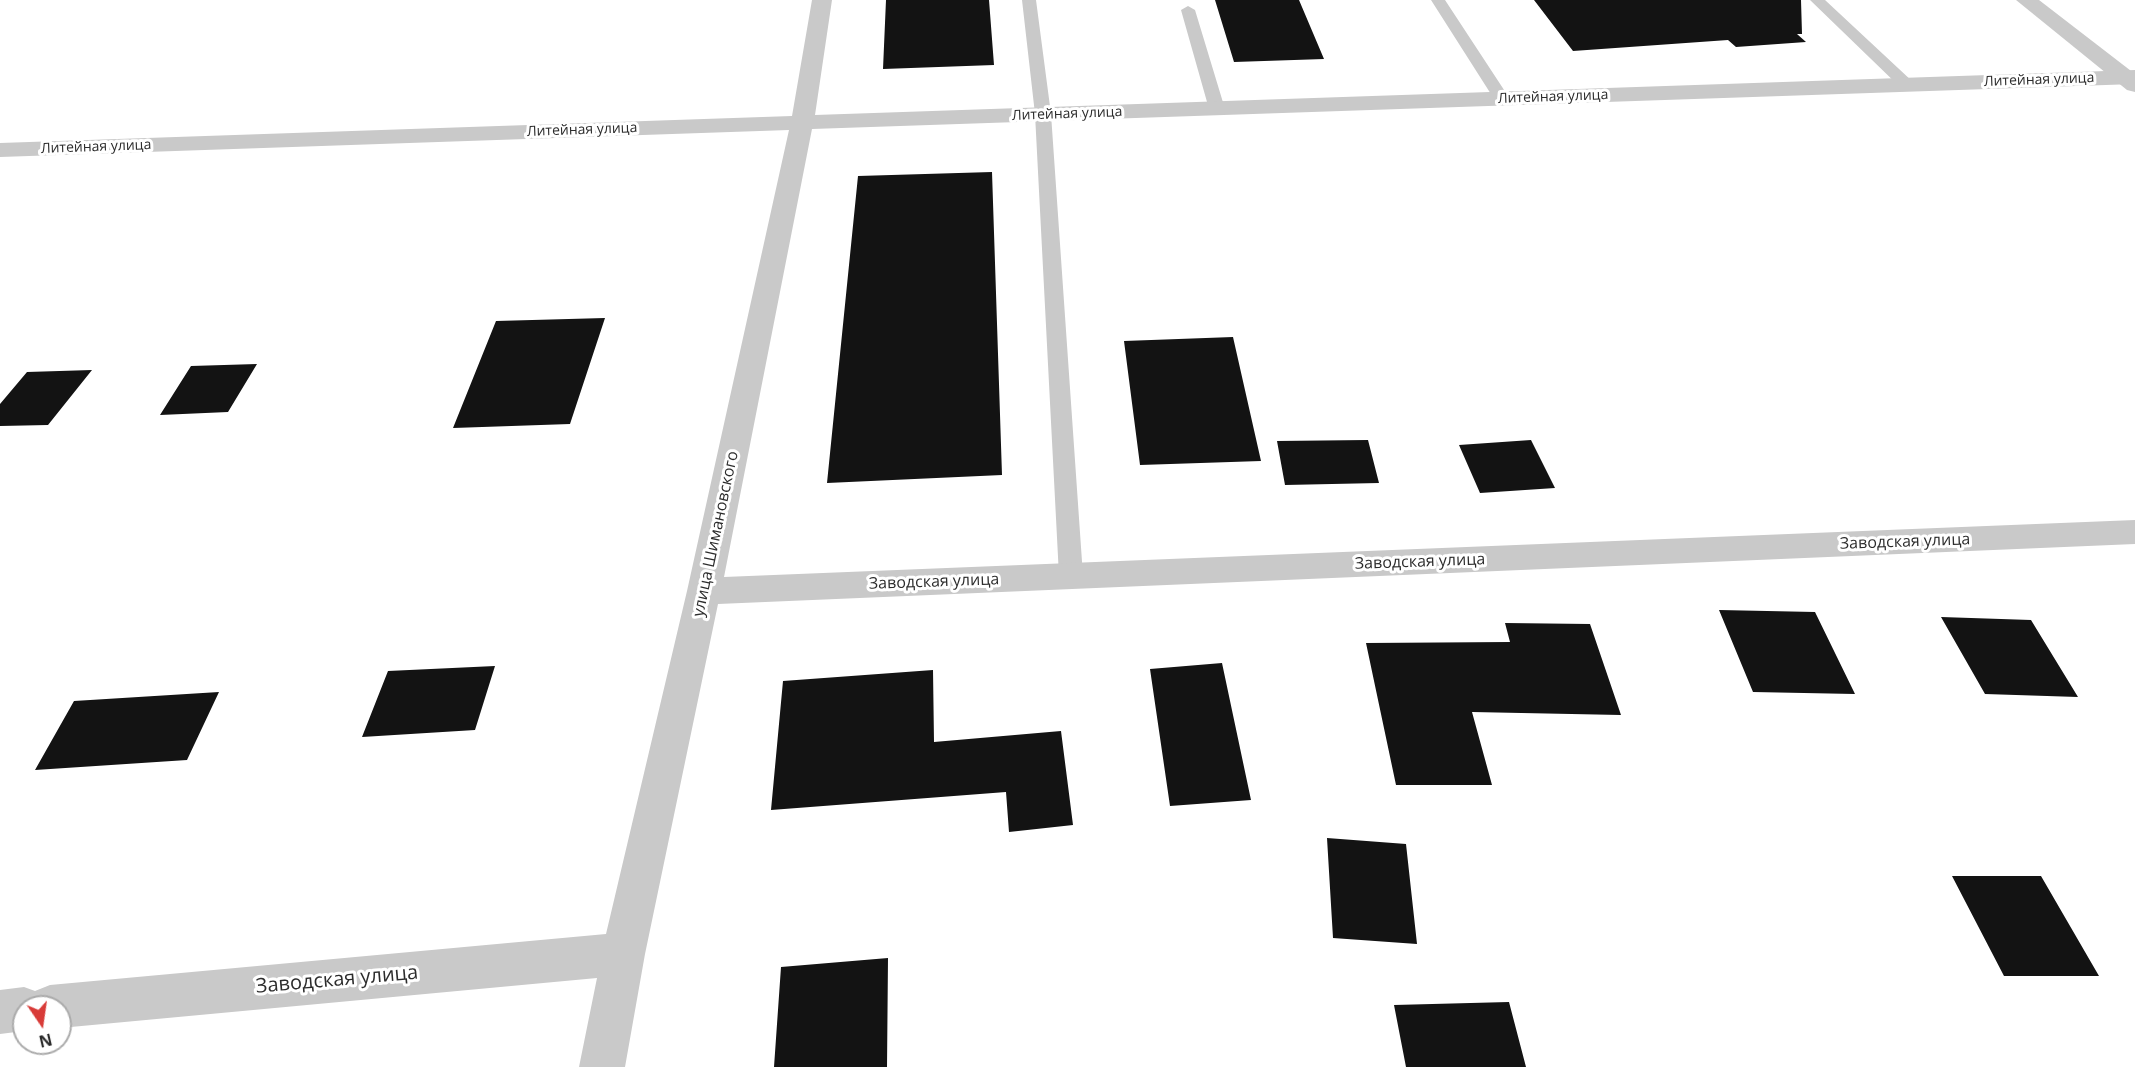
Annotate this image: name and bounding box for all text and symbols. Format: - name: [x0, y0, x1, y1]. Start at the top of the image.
- street label: Литейная улица: [1983, 70, 2095, 90]
- street label: Литейная улица: [1497, 87, 1609, 107]
- street label: Литейная улица: [1011, 104, 1123, 124]
- street label: Литейная улица: [526, 120, 638, 140]
- street label: Литейная улица: [40, 137, 152, 157]
- street label: улица Шимановского: [689, 449, 743, 619]
- street label: Заводская улица: [1840, 530, 1970, 554]
- street label: Заводская улица: [1355, 550, 1485, 574]
- street label: Заводская улица: [869, 570, 999, 594]
- street label: Заводская улица: [255, 961, 419, 999]
- north arrow: [12, 995, 72, 1055]
- text: N: [37, 1028, 54, 1053]

